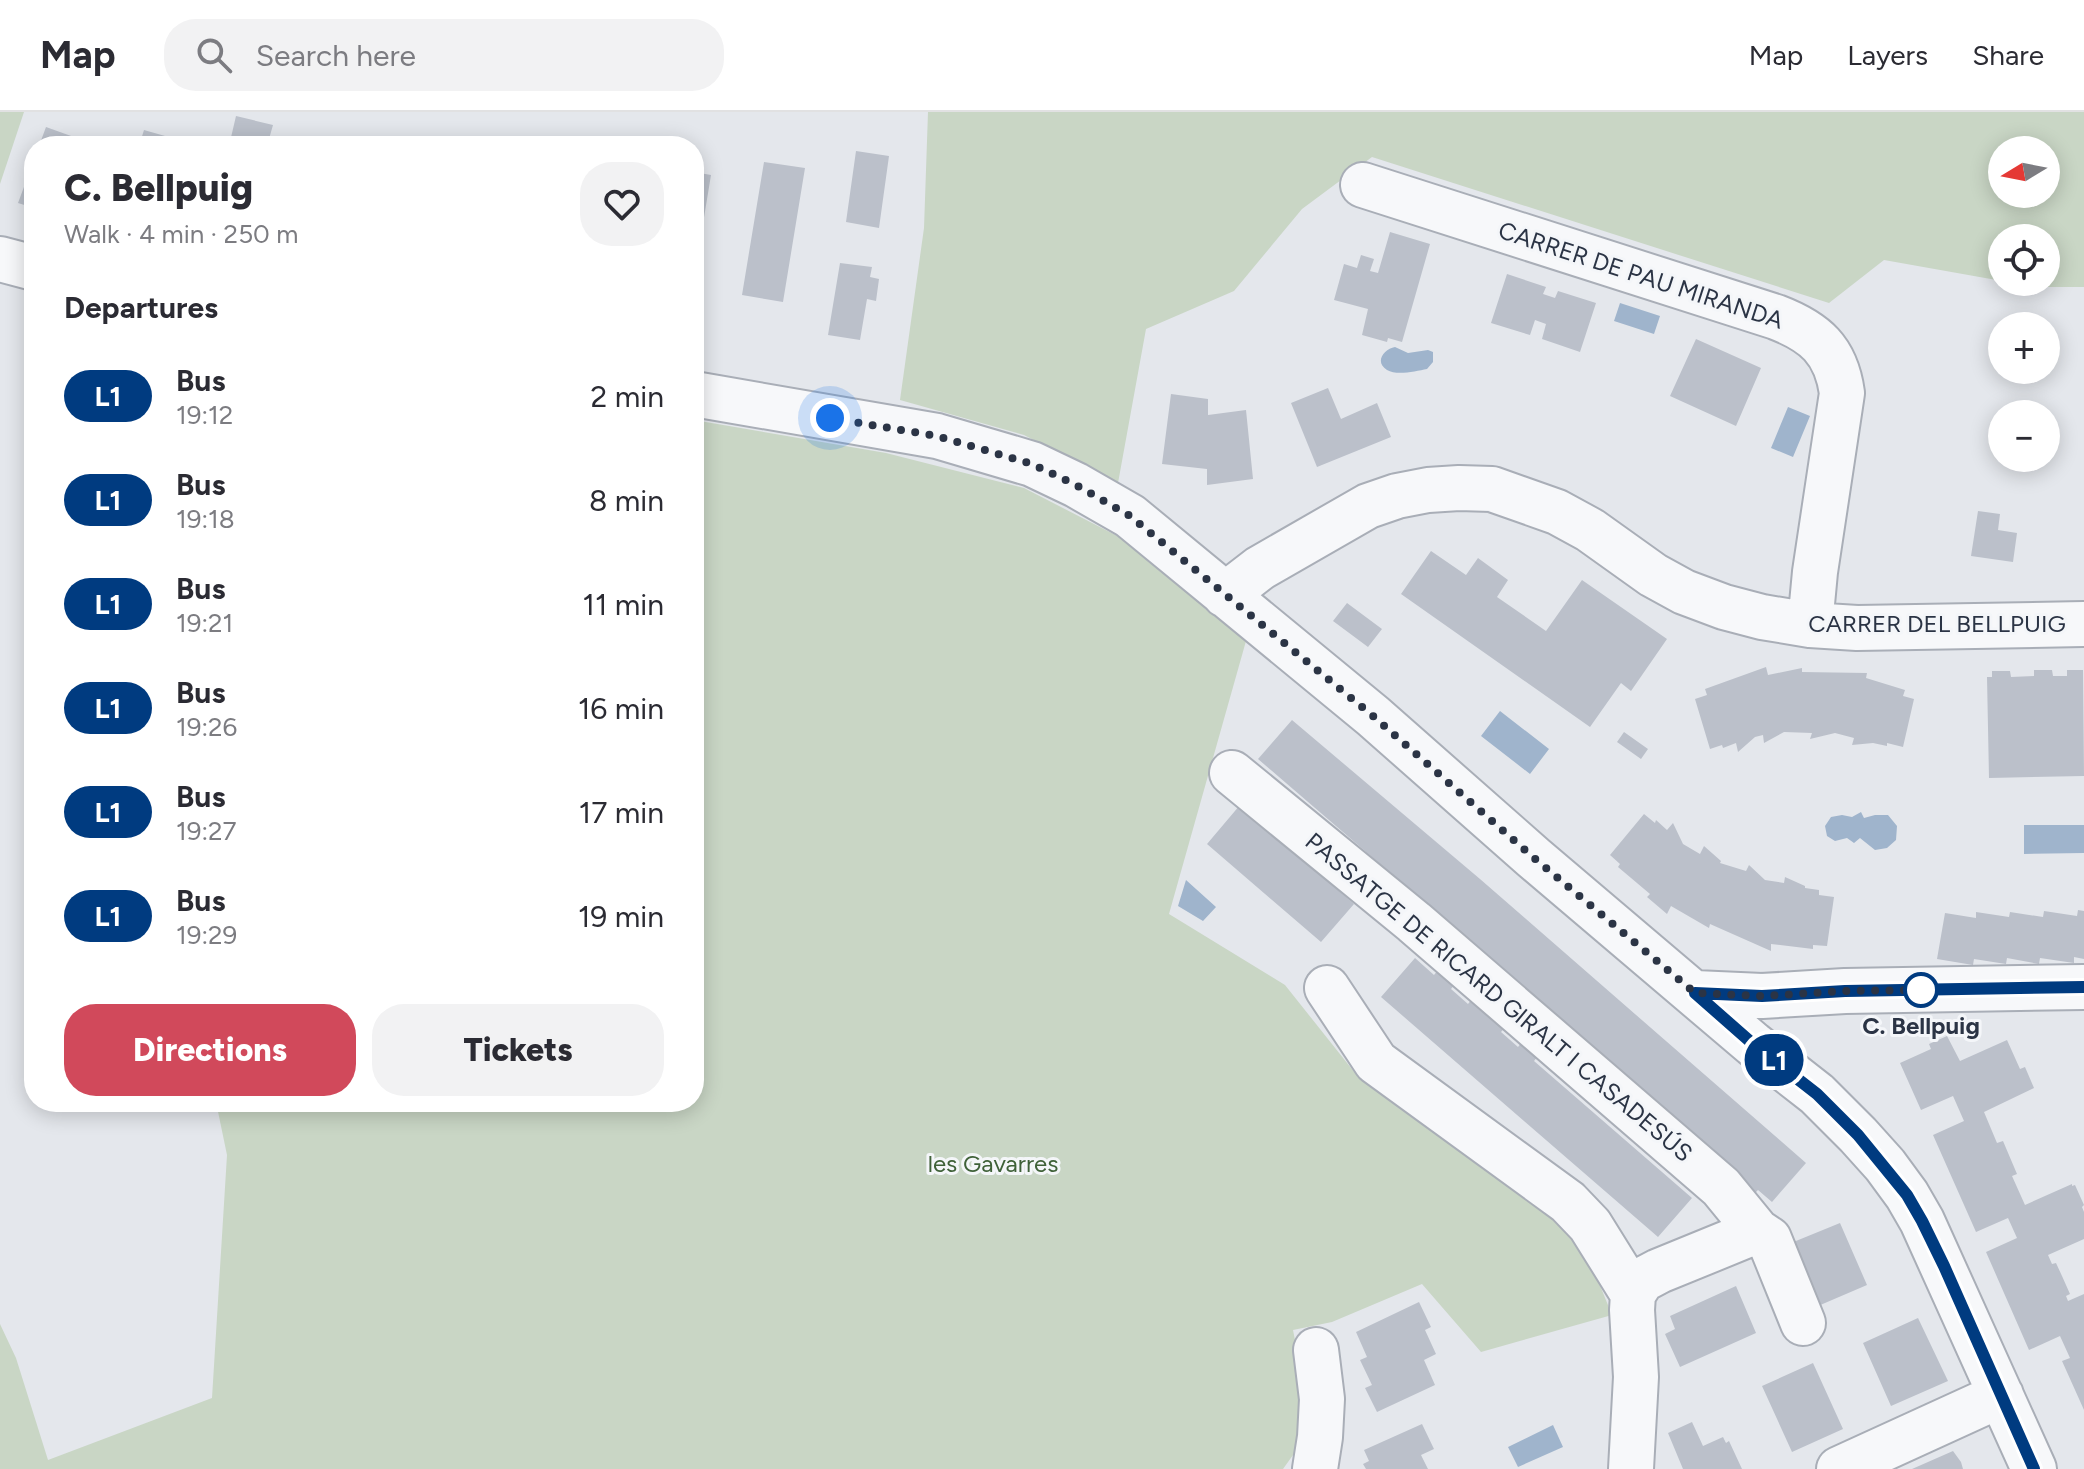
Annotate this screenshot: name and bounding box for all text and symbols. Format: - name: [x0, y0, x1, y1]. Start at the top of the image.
- search box: [164, 19, 724, 91]
- text: Map: [40, 32, 116, 78]
- icon: search: [192, 33, 236, 77]
- text: Search here: [256, 37, 416, 74]
- text: Map: [1749, 38, 1803, 72]
- text: Layers: [1847, 38, 1928, 72]
- text: Share: [1972, 38, 2044, 72]
- north arrow: [1988, 136, 2060, 208]
- map controls: [1988, 136, 2060, 472]
- button: heart: [580, 162, 664, 246]
- text: C. Bellpuig: [64, 165, 253, 211]
- street label: CARRER DE PAU MIRANDA: [1495, 215, 1788, 335]
- text: Walk · 4 min · 250 m: [64, 218, 298, 250]
- button: locate: [1988, 224, 2060, 296]
- text: Departures: [64, 289, 218, 326]
- button: +: [1988, 312, 2060, 384]
- text: Bus: [176, 362, 225, 399]
- text: 2 min: [591, 378, 664, 415]
- text: L1: [95, 379, 121, 413]
- your location: [810, 398, 850, 438]
- text: 19:12: [176, 399, 233, 431]
- button: −: [1988, 400, 2060, 472]
- text: Bus: [176, 466, 225, 503]
- text: 8 min: [589, 482, 664, 519]
- text: L1: [95, 483, 121, 517]
- text: 19:18: [176, 503, 235, 535]
- text: Bus: [176, 570, 225, 607]
- text: 11 min: [583, 586, 664, 623]
- text: L1: [95, 587, 121, 621]
- text: 19:21: [176, 607, 233, 639]
- street label: CARRER DEL BELLPUIG: [1808, 609, 2066, 638]
- text: Bus: [176, 674, 225, 711]
- text: 16 min: [578, 690, 664, 727]
- text: L1: [95, 691, 121, 725]
- text: 19:26: [176, 711, 237, 743]
- text: Bus: [176, 778, 225, 815]
- text: 17 min: [579, 794, 664, 831]
- text: L1: [95, 795, 121, 829]
- text: 19:27: [176, 815, 237, 847]
- street label: PASSATGE DE RICARD GIRALT I CASADESÚS: [1300, 826, 1698, 1168]
- text: Bus: [176, 882, 225, 919]
- text: 19 min: [578, 898, 664, 935]
- text: L1: [95, 899, 121, 933]
- text: 19:29: [176, 919, 237, 951]
- marker: C. Bellpuig: [1904, 973, 1938, 1007]
- button: Directions: [64, 1004, 356, 1096]
- button: Tickets: [372, 1004, 664, 1096]
- place label: C. Bellpuig: [1862, 1011, 1980, 1040]
- line badge: L1: [1738, 1034, 1810, 1086]
- text: L1: [1761, 1043, 1787, 1077]
- park label: les Gavarres: [928, 1149, 1058, 1178]

